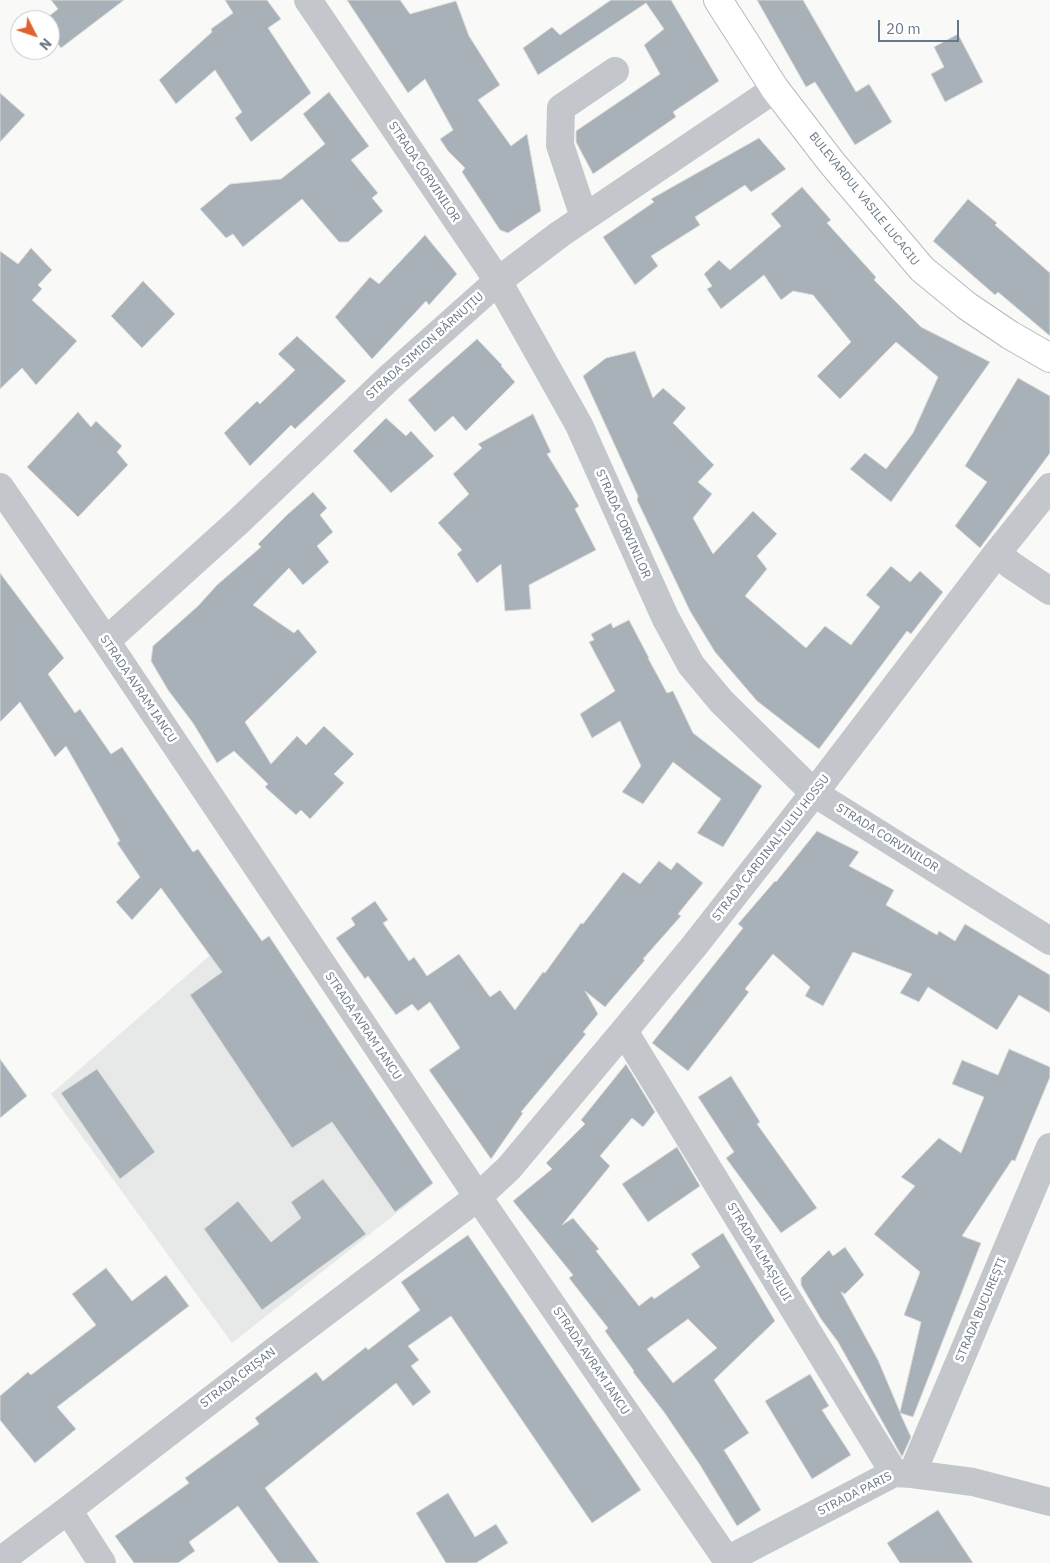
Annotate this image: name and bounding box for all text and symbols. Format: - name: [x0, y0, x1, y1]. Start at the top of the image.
- north arrow: [10, 10, 60, 60]
- scale bar: [880, 10, 961, 42]
- text: 20 m: [886, 19, 921, 38]
- text: N: [35, 34, 56, 54]
- street label: STRADA CORVINILOR: [385, 119, 463, 225]
- street label: BULEVARDUL VASILE LUCACIU: [806, 129, 922, 269]
- street label: STRADA SIMION BĂRNUȚIU: [363, 289, 487, 403]
- street label: STRADA CORVINILOR: [592, 467, 654, 581]
- street label: STRADA AVRAM IANCU: [97, 633, 179, 745]
- street label: STRADA CARDINAL IULIU HOSSU: [709, 772, 833, 924]
- street label: STRADA CORVINILOR: [833, 801, 941, 875]
- street label: STRADA AVRAM IANCU: [322, 970, 404, 1082]
- street label: STRADA ALMAȘULUI: [724, 1200, 794, 1304]
- street label: STRADA BUCUREȘTI: [952, 1256, 1010, 1364]
- street label: STRADA AVRAM IANCU: [550, 1305, 632, 1417]
- street label: STRADA CRIȘAN: [198, 1345, 278, 1411]
- street label: STRADA PARIS: [815, 1469, 895, 1519]

